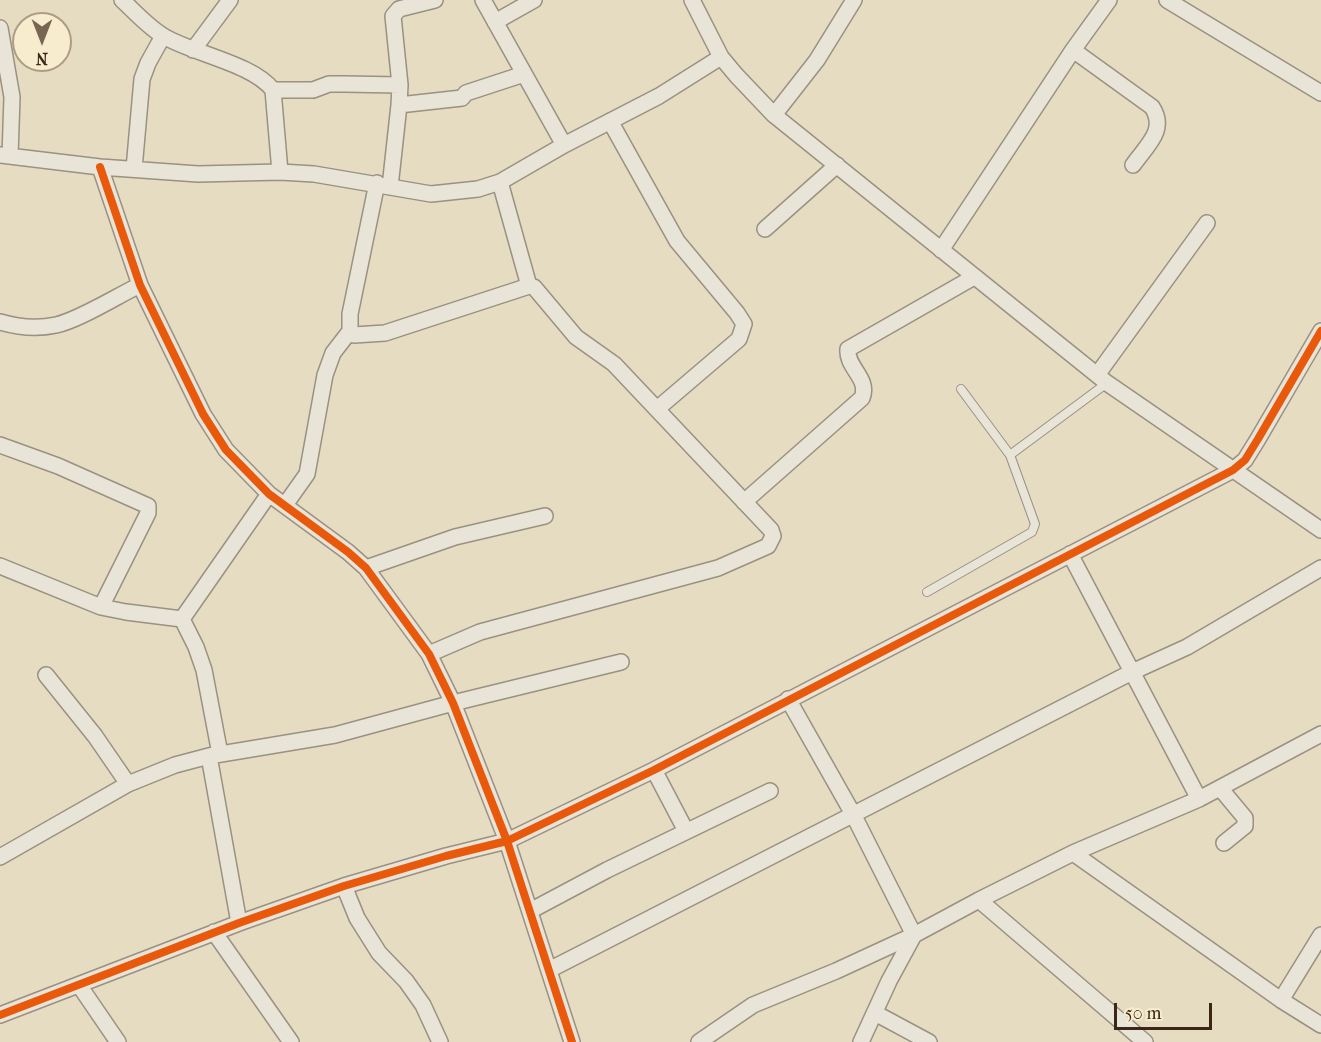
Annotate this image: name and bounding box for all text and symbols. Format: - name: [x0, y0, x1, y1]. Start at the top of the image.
- north arrow: [12, 12, 72, 72]
- text: N: [36, 49, 48, 68]
- scale bar: [1117, 991, 1214, 1029]
- text: 50 m: [1125, 1003, 1161, 1024]

